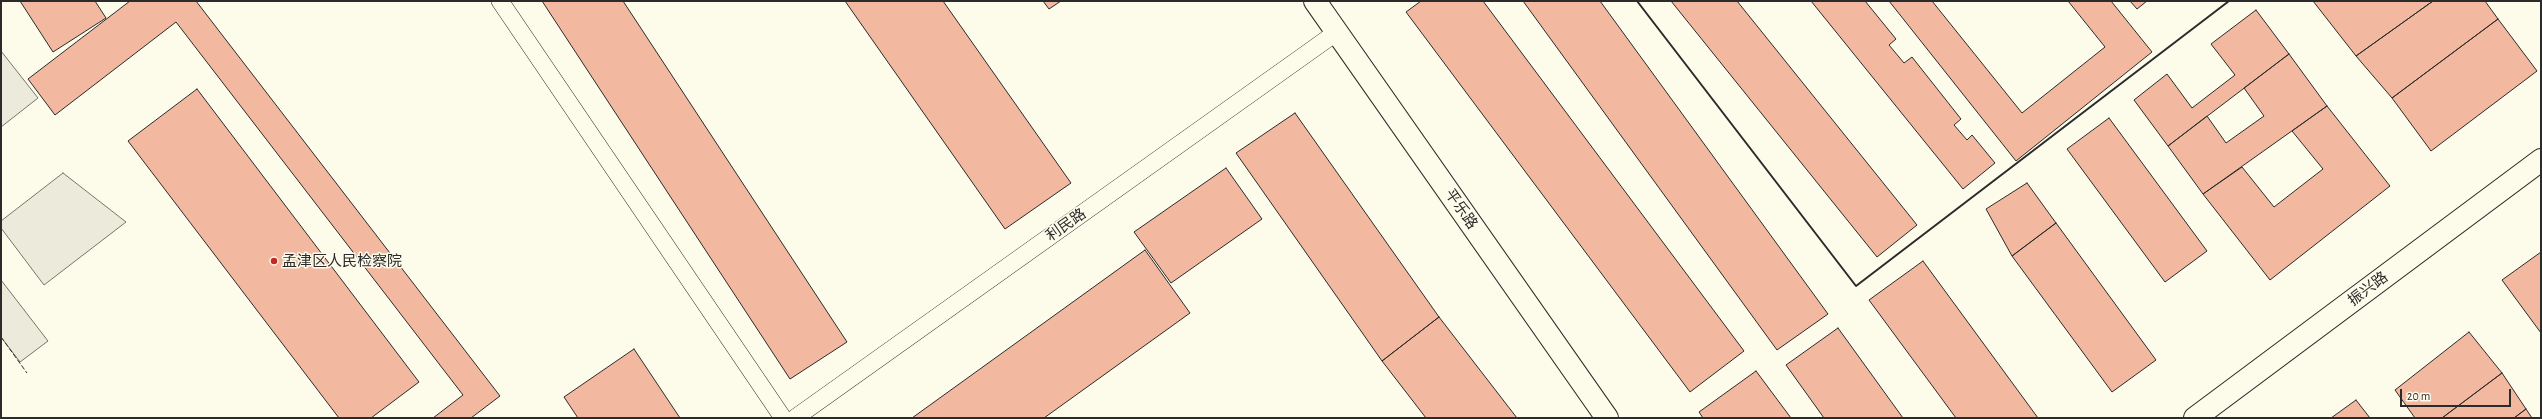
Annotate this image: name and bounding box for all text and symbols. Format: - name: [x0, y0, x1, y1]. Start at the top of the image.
- street label: 平乐路: [1441, 185, 1481, 233]
- street label: 利民路: [1042, 205, 1090, 245]
- place label: 孟津区人民检察院: [282, 252, 402, 270]
- marker: 孟津区人民检察院: [269, 256, 279, 266]
- street label: 振兴路: [2345, 268, 2391, 310]
- scale bar: [2402, 381, 2513, 407]
- text: 20 m: [2407, 390, 2430, 402]

